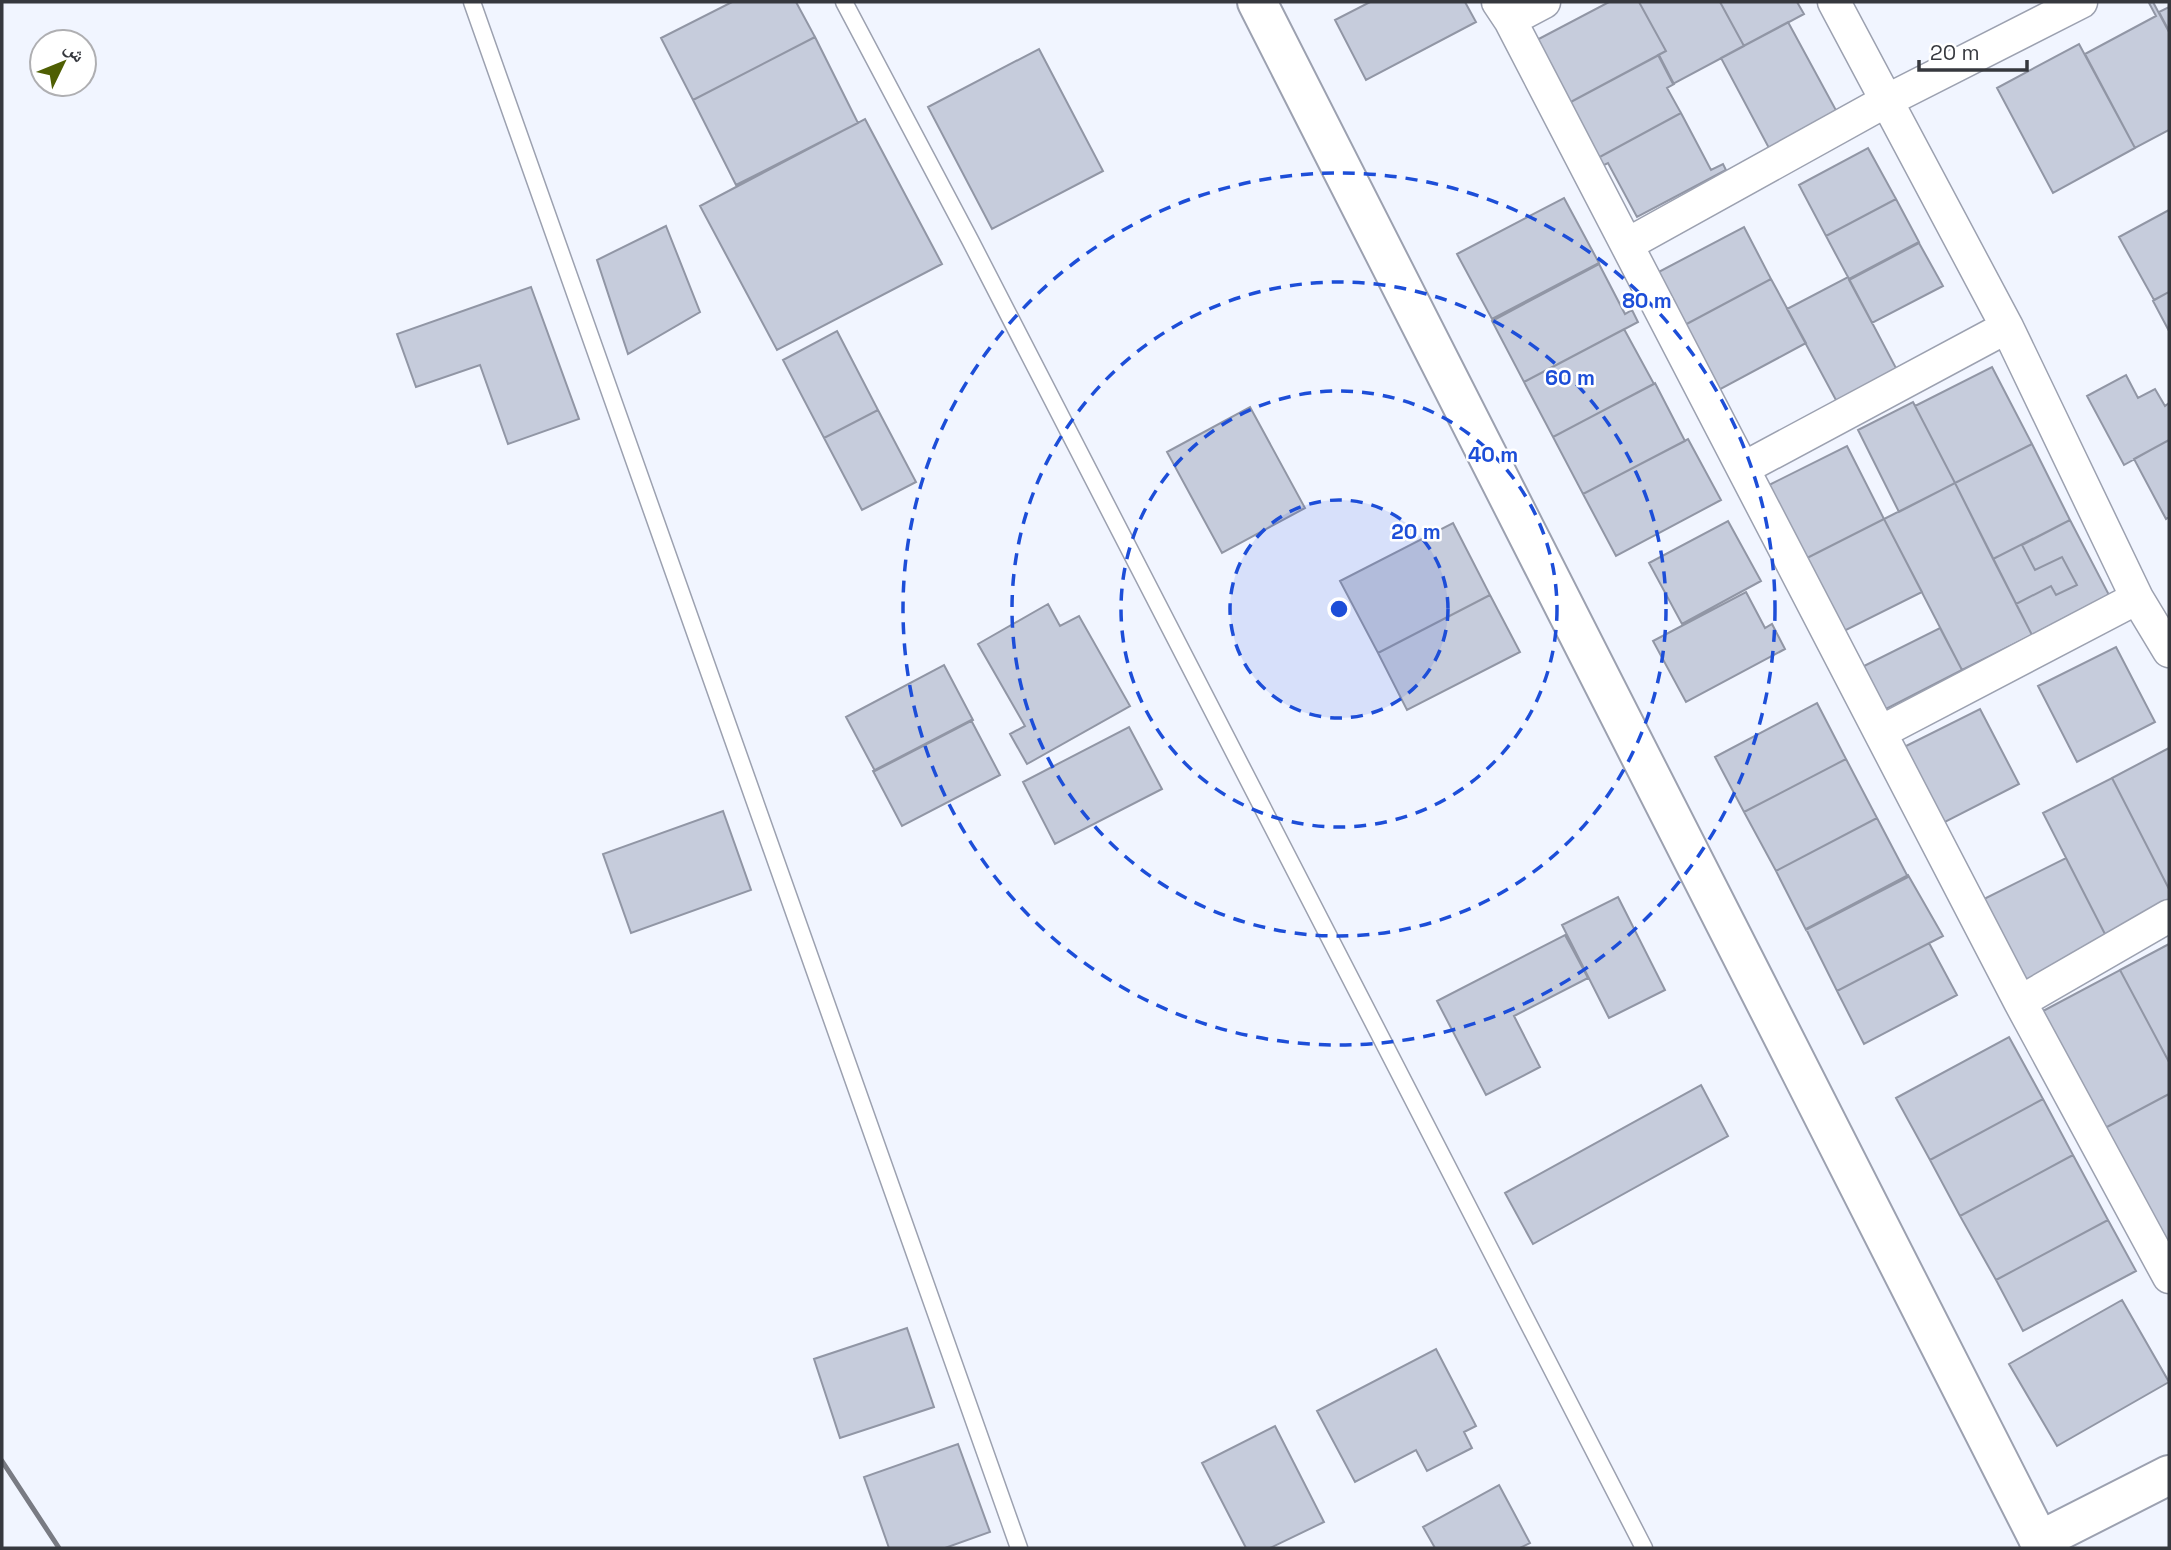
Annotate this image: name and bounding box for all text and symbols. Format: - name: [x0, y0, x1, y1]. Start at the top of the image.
- north arrow: [28, 28, 98, 98]
- scale bar: [1919, 28, 2028, 72]
- text: ش: [59, 36, 91, 68]
- text: 20 m: [1930, 39, 1980, 66]
- text: 80 m: [1622, 287, 1672, 314]
- text: 60 m: [1545, 364, 1595, 391]
- text: 40 m: [1468, 441, 1518, 468]
- text: 20 m: [1391, 518, 1441, 545]
- centre of rings: [1327, 597, 1351, 621]

